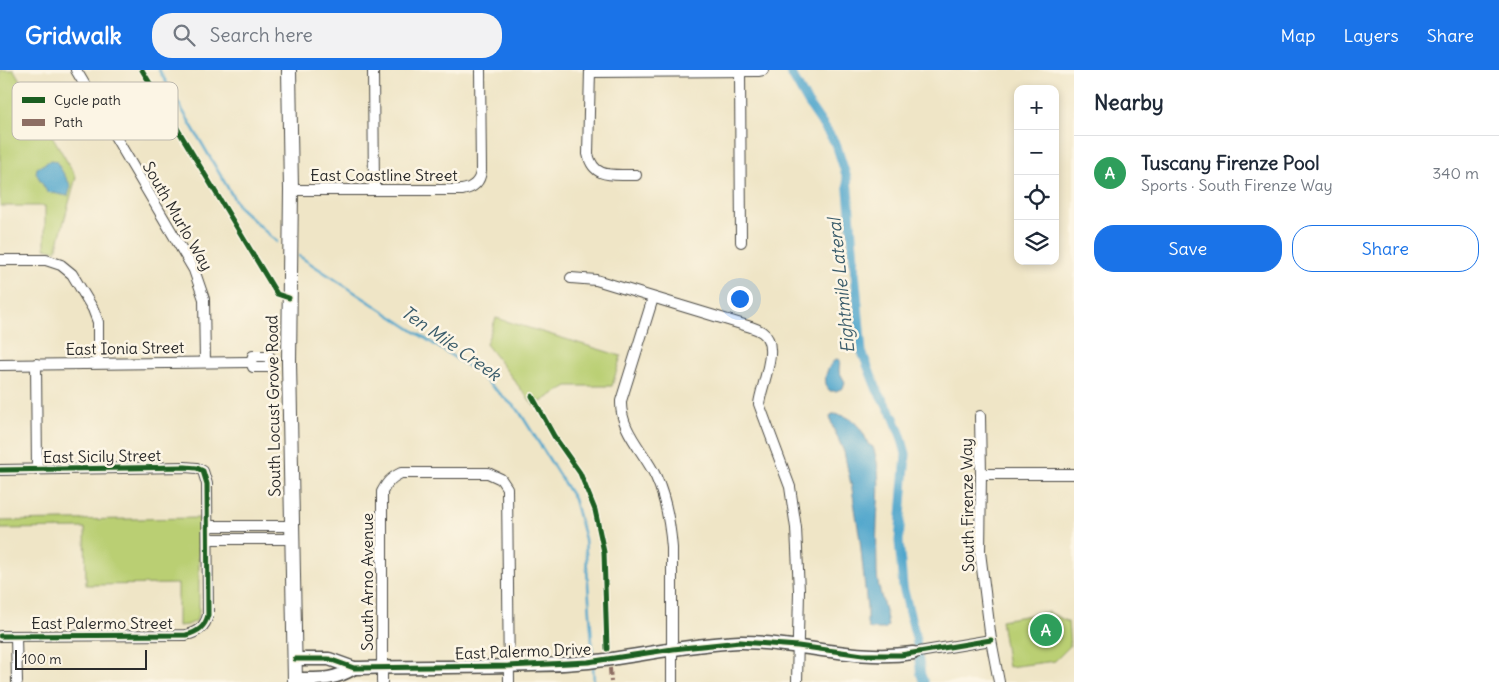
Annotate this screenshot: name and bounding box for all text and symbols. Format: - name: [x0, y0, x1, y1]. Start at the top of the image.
- search box: [152, 13, 502, 58]
- text: Gridwalk: [25, 20, 122, 50]
- icon: search: [170, 21, 198, 49]
- text: Search here: [210, 23, 313, 47]
- text: Map: [1280, 24, 1315, 47]
- text: Layers: [1343, 24, 1399, 47]
- text: Share: [1427, 24, 1474, 47]
- legend: [12, 82, 178, 140]
- map controls: [1014, 85, 1059, 265]
- button: +: [1014, 85, 1059, 130]
- text: Nearby: [1094, 89, 1164, 116]
- text: Cycle path: [54, 91, 121, 109]
- text: Path: [54, 113, 83, 131]
- button: −: [1014, 130, 1059, 175]
- text: Tuscany Firenze Pool: [1141, 151, 1320, 175]
- street label: South Murlo Way: [139, 158, 217, 274]
- text: A: [1105, 163, 1115, 183]
- text: 340 m: [1432, 163, 1479, 183]
- street label: East Coastline Street: [310, 165, 458, 185]
- button: locate: [1014, 175, 1059, 220]
- text: Sports · South Firenze Way: [1141, 175, 1333, 195]
- water label: Eightmile Lateral: [822, 214, 860, 355]
- button: layers: [1014, 220, 1059, 265]
- button: Save: [1094, 225, 1282, 272]
- button: Share: [1292, 225, 1479, 272]
- your location: [727, 286, 753, 312]
- water label: Ten Mile Creek: [397, 300, 507, 387]
- street label: South Locust Grove Road: [261, 315, 285, 497]
- street label: East Ionia Street: [65, 337, 185, 359]
- street label: South Firenze Way: [956, 438, 978, 572]
- street label: East Sicily Street: [43, 445, 162, 467]
- street label: South Arno Avenue: [357, 513, 377, 651]
- pin: A: [1030, 611, 1062, 649]
- street label: East Palermo Street: [31, 613, 173, 633]
- street label: East Palermo Drive: [454, 639, 592, 663]
- scale bar: [15, 647, 148, 670]
- text: 100 m: [22, 650, 62, 668]

